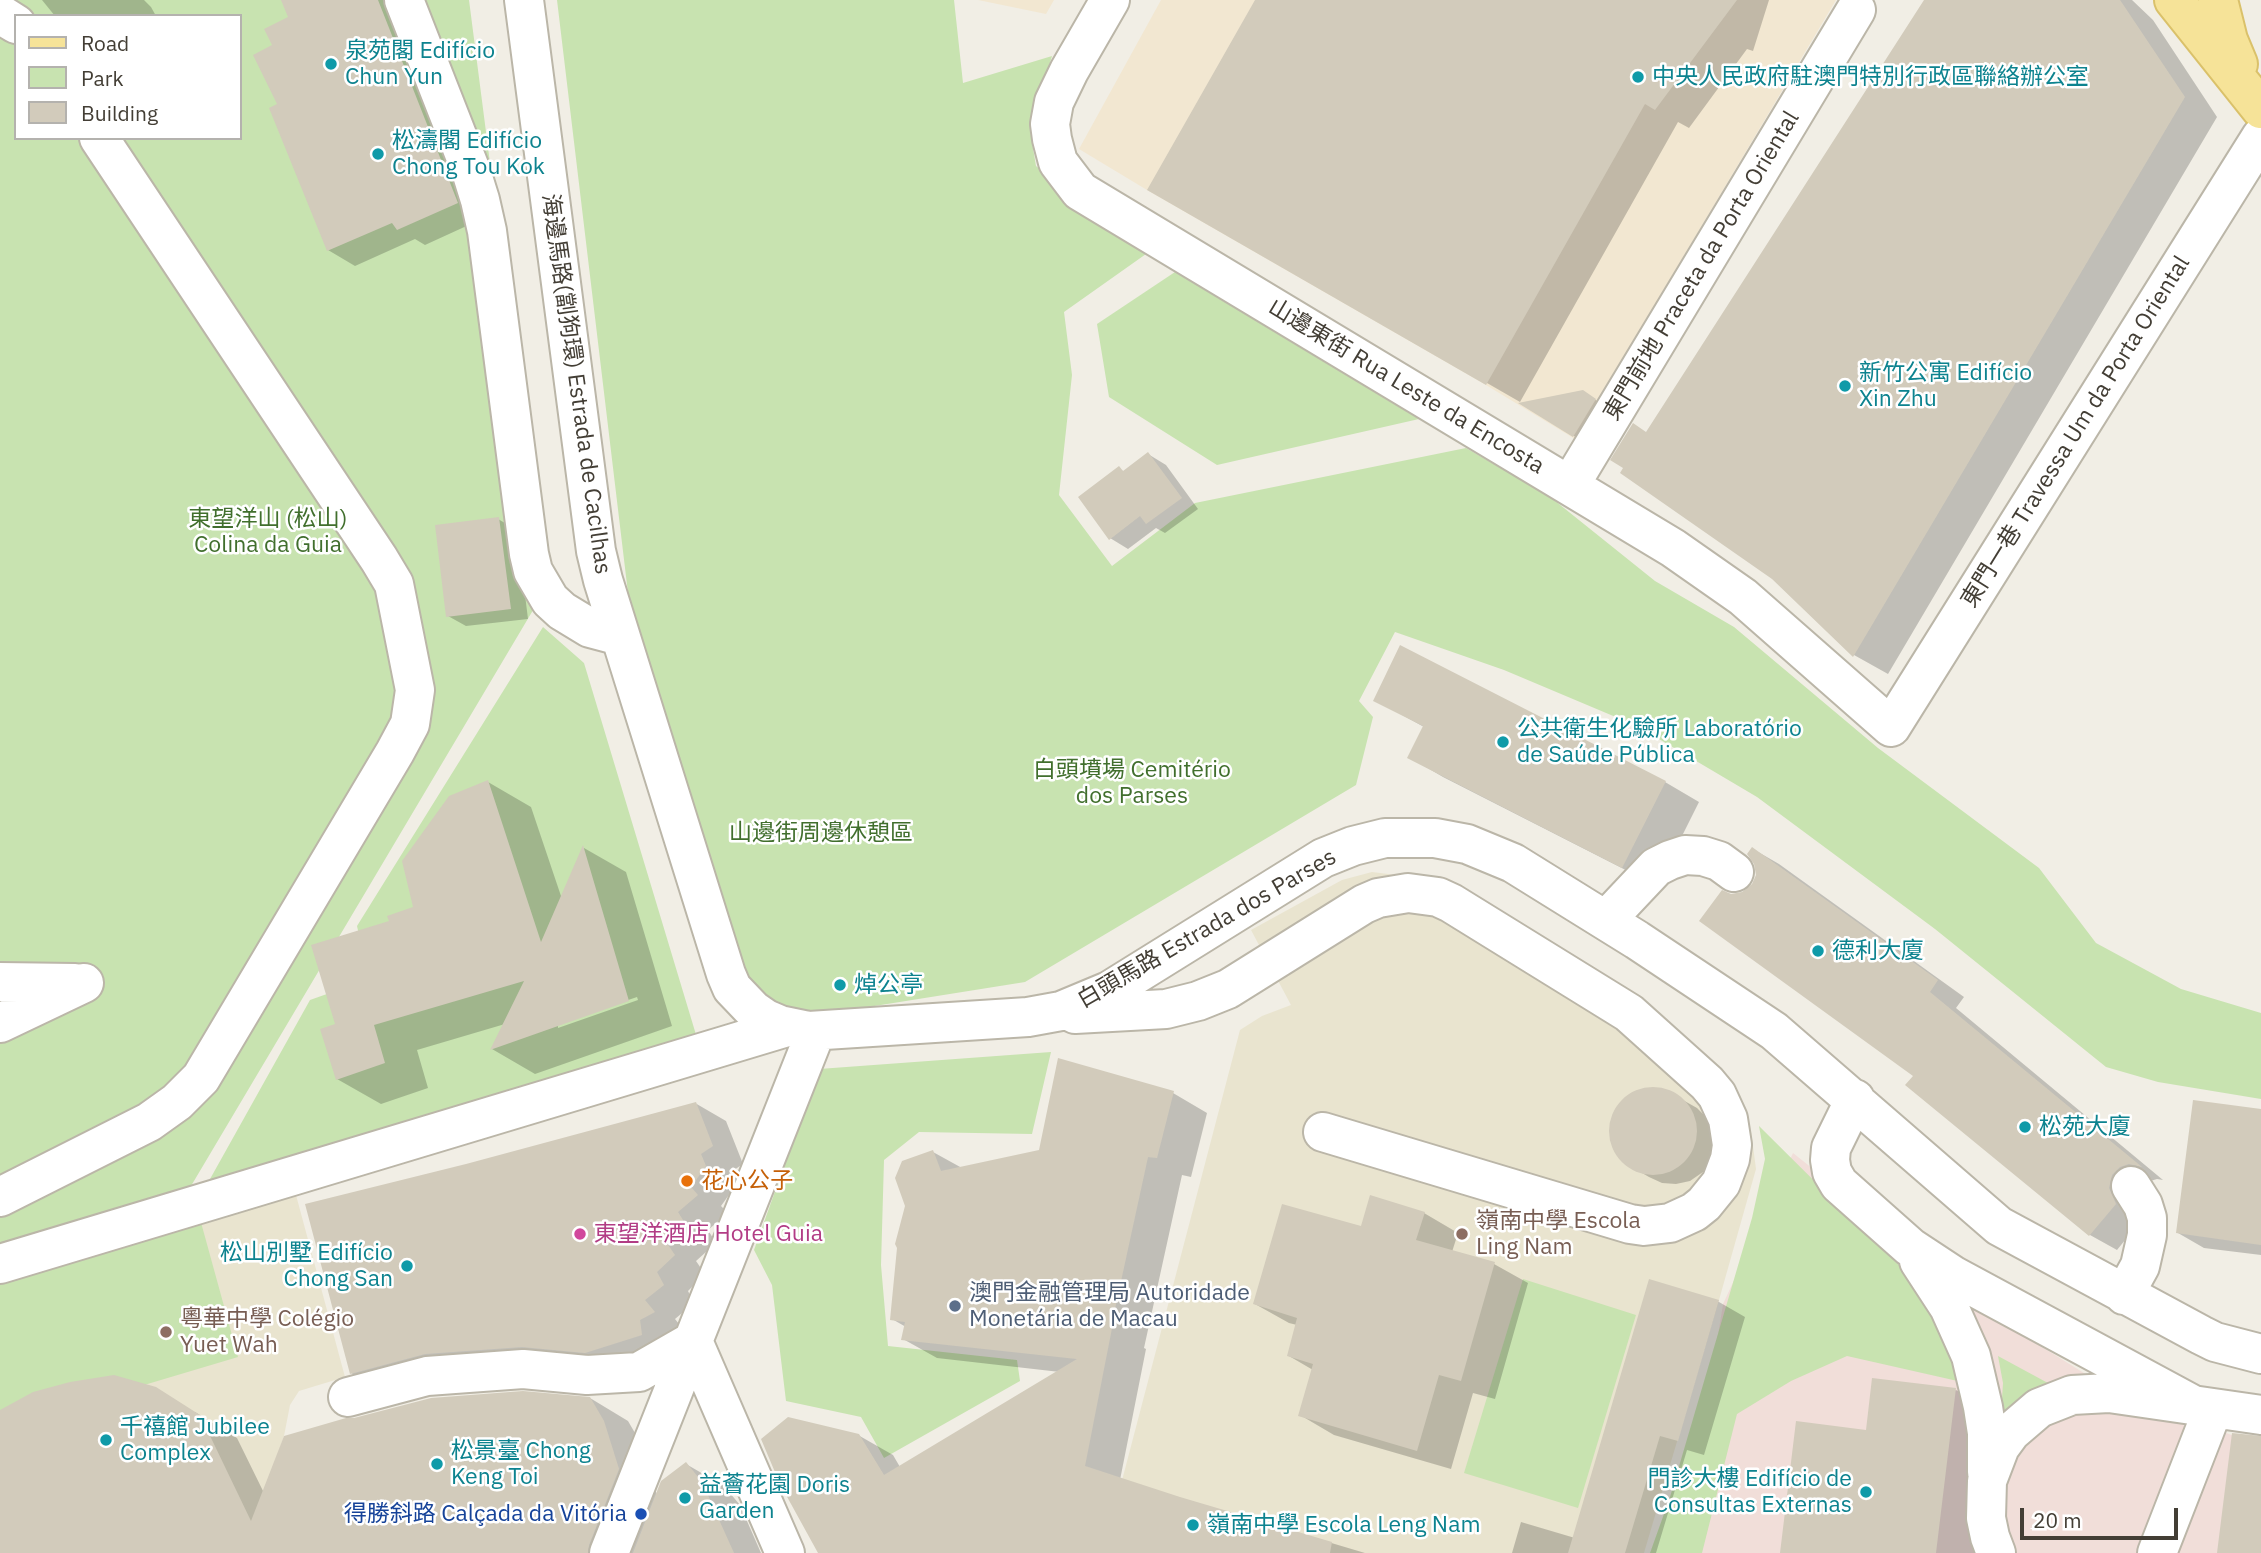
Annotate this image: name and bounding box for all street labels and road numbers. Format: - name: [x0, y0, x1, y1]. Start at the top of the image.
- street label: 東門前地 Praceta da Porta Oriental: [1598, 106, 1806, 426]
- street label: 海邊馬路(劏狗環) Estrada de Cacilhas: [536, 192, 616, 576]
- street label: 東門一巷 Travessa Um da Porta Oriental: [1956, 251, 2196, 613]
- street label: 山邊東街 Rua Leste da Encosta: [1263, 293, 1549, 481]
- street label: 白頭馬路 Estrada dos Parses: [1073, 844, 1341, 1014]

